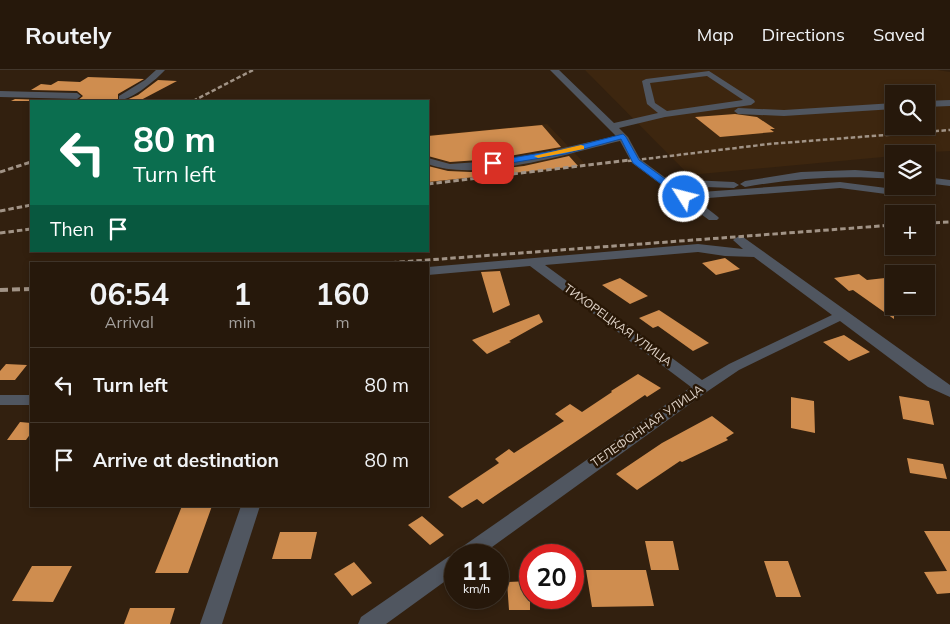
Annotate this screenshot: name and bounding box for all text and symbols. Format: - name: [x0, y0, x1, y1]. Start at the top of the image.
- text: Routely: [25, 20, 111, 50]
- text: Map: [697, 23, 734, 46]
- text: Directions: [762, 23, 845, 46]
- text: Saved: [873, 23, 925, 46]
- map controls: [885, 85, 935, 315]
- button: search: [885, 85, 935, 135]
- text: 80 m: [133, 117, 216, 161]
- icon: left: [50, 120, 115, 185]
- pin: [472, 142, 514, 184]
- button: layers: [885, 145, 935, 195]
- icon: arrive: [479, 149, 507, 177]
- text: Turn left: [133, 160, 216, 188]
- position arrow: [657, 170, 709, 222]
- button: +: [885, 205, 935, 255]
- icon: arrive: [104, 215, 132, 243]
- text: Then: [50, 217, 94, 241]
- button: −: [885, 265, 935, 315]
- text: 06:54: [90, 275, 169, 313]
- text: 1: [233, 275, 251, 313]
- text: 160: [315, 275, 369, 313]
- street label: ТИХОРЕЦКАЯ УЛИЦА: [561, 280, 675, 369]
- text: Arrival: [105, 312, 154, 332]
- text: min: [229, 312, 256, 332]
- text: m: [335, 312, 349, 332]
- icon: left: [50, 371, 78, 399]
- text: Turn left: [93, 373, 168, 397]
- text: 80 m: [365, 373, 409, 397]
- street label: ТЕЛЕФОННАЯ УЛИЦА: [588, 381, 706, 470]
- icon: arrive: [50, 446, 78, 474]
- text: Arrive at destination: [93, 448, 279, 472]
- text: 80 m: [365, 448, 409, 472]
- speed limit sign: 20: [519, 544, 584, 609]
- text: 11: [461, 555, 492, 586]
- text: km/h: [463, 581, 490, 596]

